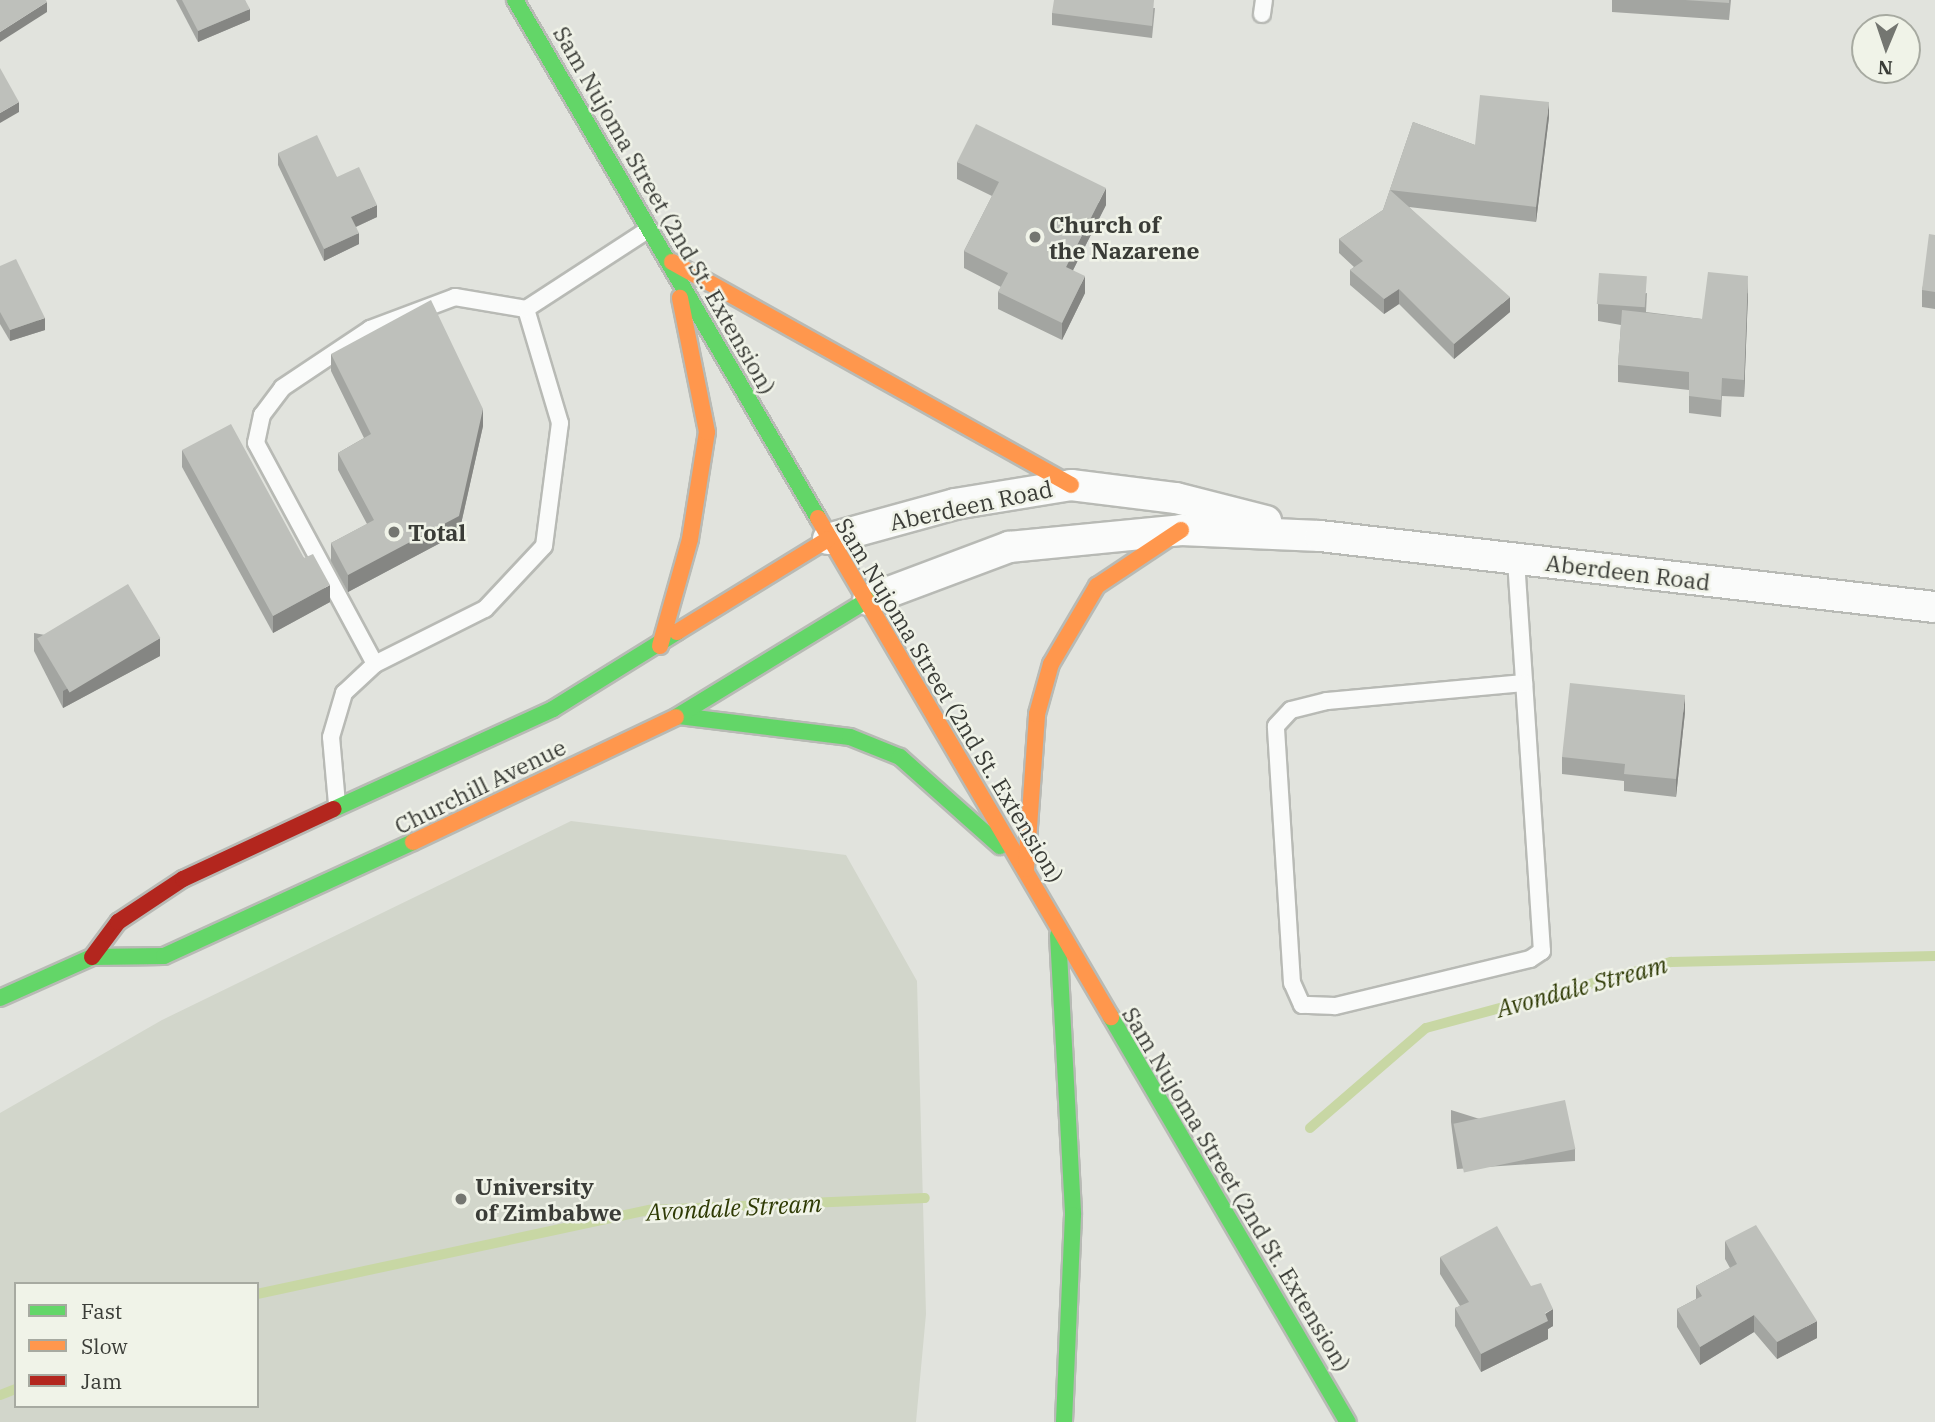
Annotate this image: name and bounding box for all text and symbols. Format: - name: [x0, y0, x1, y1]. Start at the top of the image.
- north arrow: [1851, 14, 1921, 84]
- street label: Sam Nujoma Street (2nd St. Extension): [548, 21, 782, 399]
- text: N: [1877, 56, 1893, 80]
- place label: Church of the Nazarene: [1049, 210, 1200, 264]
- marker: Church of the Nazarene: [1027, 229, 1043, 245]
- street label: Aberdeen Road: [887, 474, 1055, 536]
- street label: Sam Nujoma Street (2nd St. Extension): [830, 513, 1070, 887]
- place label: Total: [408, 518, 466, 546]
- marker: Total: [386, 524, 402, 540]
- street label: Aberdeen Road: [1544, 548, 1712, 596]
- street label: Churchill Avenue: [390, 733, 570, 839]
- water label: Avondale Stream: [1493, 950, 1671, 1024]
- street label: Sam Nujoma Street (2nd St. Extension): [1117, 1002, 1357, 1376]
- place label: University of Zimbabwe: [475, 1172, 622, 1226]
- water label: Avondale Stream: [646, 1189, 822, 1227]
- marker: University of Zimbabwe: [453, 1191, 469, 1207]
- legend: [14, 1282, 259, 1408]
- text: Fast: [81, 1297, 122, 1325]
- text: Slow: [81, 1332, 128, 1360]
- text: Jam: [81, 1367, 122, 1395]

